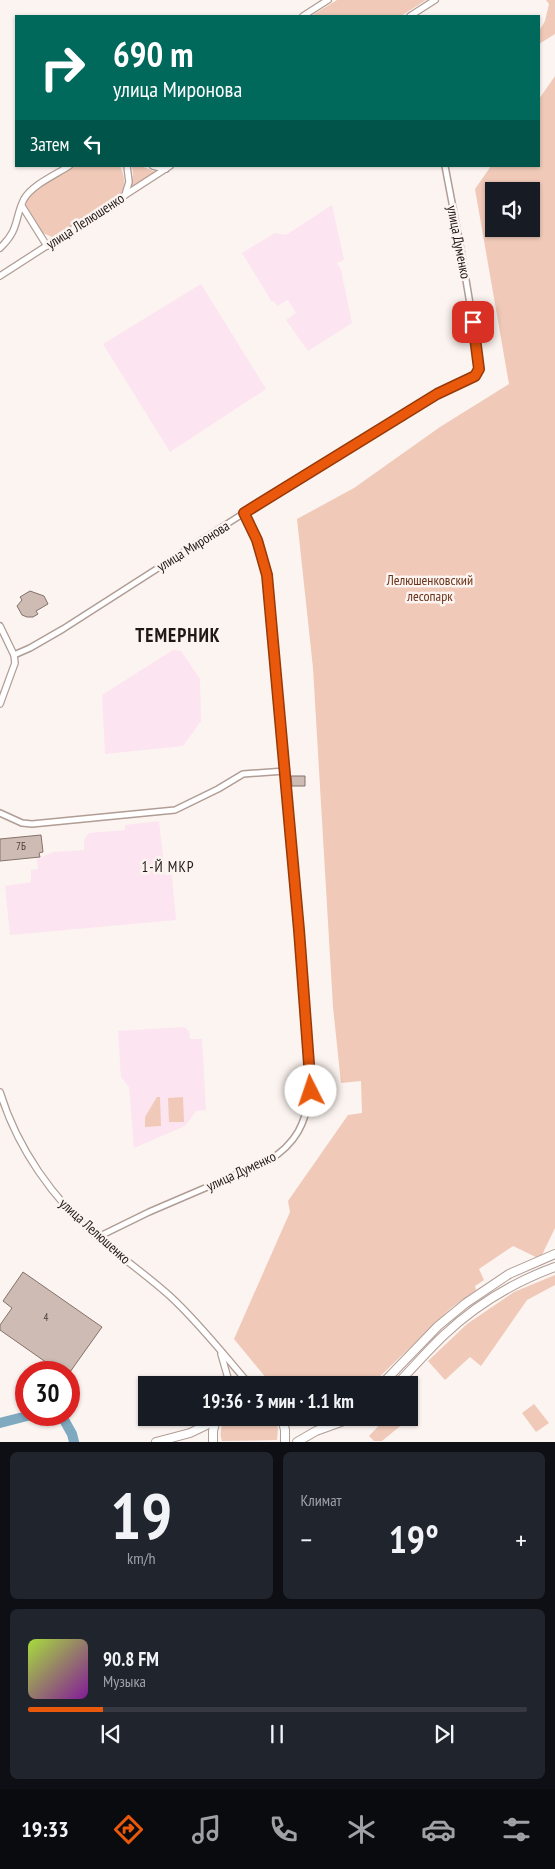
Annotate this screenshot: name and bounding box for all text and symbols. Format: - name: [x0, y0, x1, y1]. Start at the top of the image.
- text: 690 m: [113, 31, 194, 77]
- icon: right: [30, 35, 95, 100]
- text: улица Миронова: [113, 75, 242, 103]
- icon: left: [79, 130, 107, 158]
- text: Затем: [30, 132, 69, 156]
- map controls: [485, 182, 540, 237]
- button: sound: [485, 182, 540, 237]
- street label: улица Лелюшенко: [43, 189, 127, 253]
- street label: улица Думенко: [443, 204, 475, 280]
- pin: [452, 301, 494, 343]
- icon: arrive: [459, 308, 487, 336]
- street label: улица Миронова: [153, 517, 233, 575]
- park label: Лелюшенковский лесопарк: [386, 571, 473, 605]
- district label: ТЕМЕРНИК: [135, 623, 221, 647]
- house number: 7Б: [16, 839, 26, 853]
- district label: 1-Й МКР: [141, 857, 195, 876]
- position arrow: [284, 1064, 336, 1116]
- street label: улица Думенко: [203, 1147, 279, 1195]
- street label: улица Лелюшенко: [56, 1194, 134, 1268]
- house number: 4: [44, 1310, 49, 1324]
- speed limit sign: 30: [15, 1361, 80, 1426]
- text: 19:36 · 3 мин · 1.1 km: [202, 1389, 354, 1413]
- text: 19: [110, 1473, 172, 1557]
- text: Климат: [301, 1490, 342, 1510]
- text: 19°: [389, 1514, 439, 1563]
- text: −: [301, 1521, 312, 1558]
- text: +: [515, 1521, 527, 1558]
- text: km/h: [127, 1548, 155, 1568]
- text: 90.8 FM: [103, 1647, 159, 1671]
- text: Музыка: [103, 1671, 146, 1691]
- icon: previous: [97, 1720, 125, 1748]
- icon: pause: [263, 1720, 291, 1748]
- icon: next: [430, 1720, 458, 1748]
- icon: directions: [111, 1812, 146, 1847]
- icon: music: [189, 1812, 224, 1847]
- icon: phone: [266, 1812, 301, 1847]
- icon: climate: [344, 1812, 379, 1847]
- icon: car: [421, 1812, 456, 1847]
- icon: filters: [499, 1812, 534, 1847]
- text: 19:33: [21, 1815, 69, 1843]

